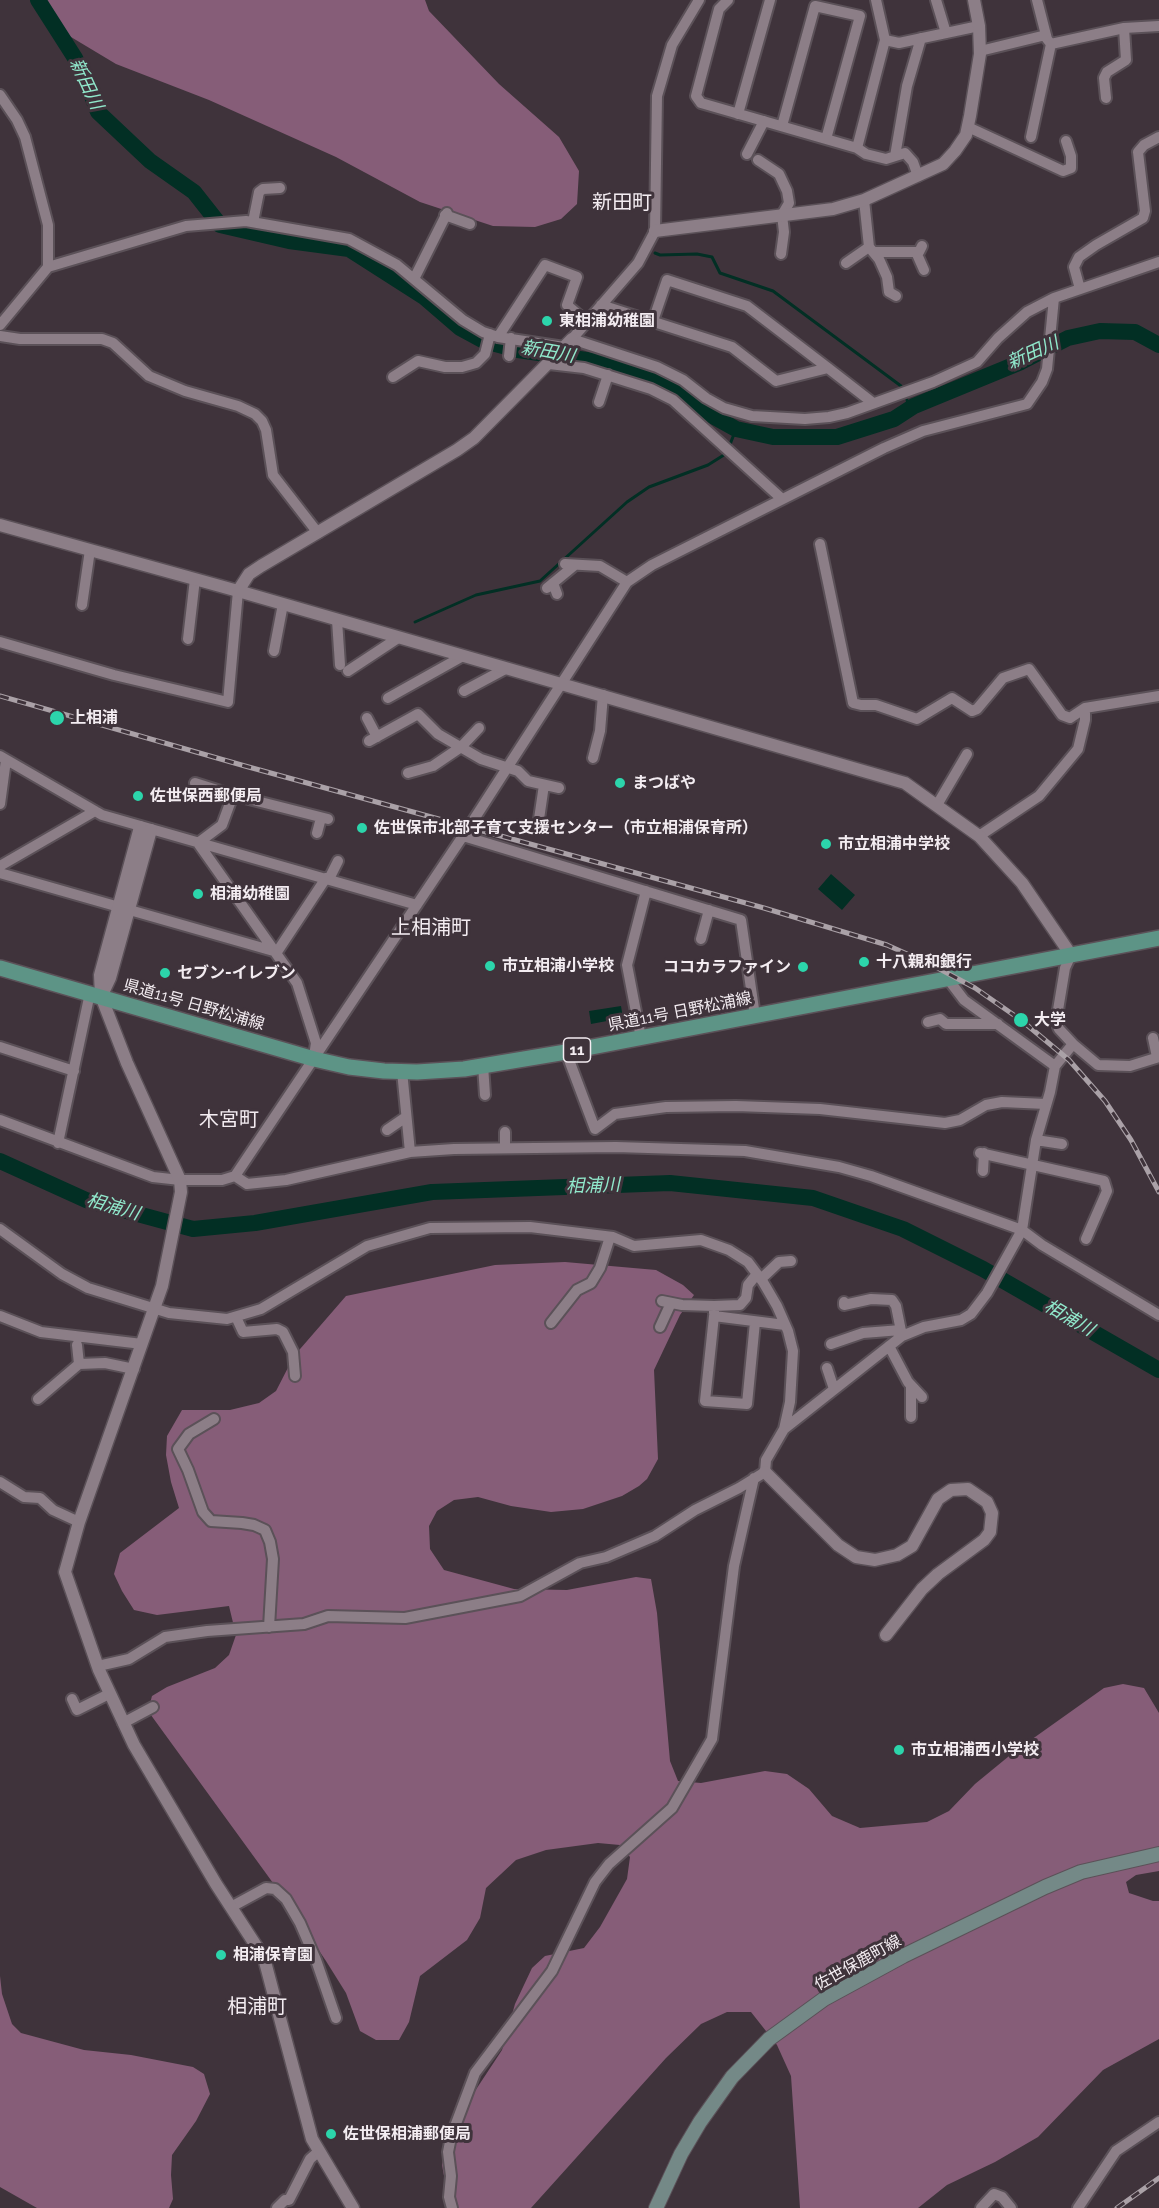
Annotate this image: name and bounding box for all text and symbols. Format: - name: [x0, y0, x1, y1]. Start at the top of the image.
- water label: 新田川: [65, 55, 107, 113]
- district label: 新田町: [592, 191, 652, 215]
- place label: 東相浦幼稚園: [559, 311, 655, 331]
- marker: 東相浦幼稚園: [540, 314, 554, 328]
- water label: 新田川: [1004, 332, 1062, 374]
- water label: 新田川: [520, 337, 576, 367]
- place label: 上相浦: [70, 708, 118, 728]
- marker: 上相浦: [48, 709, 66, 727]
- place label: まつばや: [632, 773, 696, 793]
- marker: まつばや: [613, 776, 627, 790]
- place label: 佐世保西郵便局: [150, 786, 262, 806]
- marker: 佐世保西郵便局: [131, 789, 145, 803]
- place label: 佐世保市北部子育て支援センター（市立相浦保育所）: [374, 818, 758, 838]
- marker: 佐世保市北部子育て支援センター（市立相浦保育所）: [355, 821, 369, 835]
- place label: 市立相浦中学校: [838, 834, 950, 854]
- marker: 市立相浦中学校: [819, 837, 833, 851]
- place label: 相浦幼稚園: [210, 884, 290, 904]
- marker: 相浦幼稚園: [191, 887, 205, 901]
- district label: 上相浦町: [391, 916, 471, 940]
- place label: 十八親和銀行: [876, 952, 972, 972]
- marker: 十八親和銀行: [857, 955, 871, 969]
- place label: 市立相浦小学校: [502, 956, 614, 976]
- place label: ココカラファイン: [663, 957, 791, 977]
- marker: 市立相浦小学校: [483, 959, 497, 973]
- marker: ココカラファイン: [796, 960, 810, 974]
- place label: セブン-イレブン: [177, 963, 296, 983]
- marker: セブン-イレブン: [158, 966, 172, 980]
- street label: 県道11号 日野松浦線: [121, 976, 267, 1034]
- street label: 県道11号 日野松浦線: [607, 989, 753, 1035]
- place label: 大学: [1034, 1010, 1066, 1030]
- marker: 大学: [1012, 1011, 1030, 1029]
- road number: 11: [564, 1038, 590, 1062]
- district label: 木宮町: [199, 1108, 259, 1132]
- water label: 相浦川: [566, 1174, 620, 1198]
- water label: 相浦川: [84, 1189, 142, 1225]
- water label: 相浦川: [1040, 1295, 1098, 1341]
- place label: 市立相浦西小学校: [911, 1740, 1039, 1760]
- marker: 市立相浦西小学校: [892, 1743, 906, 1757]
- street label: 佐世保鹿町線: [811, 1931, 905, 1995]
- place label: 相浦保育園: [233, 1945, 313, 1965]
- marker: 相浦保育園: [214, 1948, 228, 1962]
- district label: 相浦町: [227, 1995, 287, 2019]
- place label: 佐世保相浦郵便局: [343, 2124, 471, 2144]
- marker: 佐世保相浦郵便局: [324, 2127, 338, 2141]

